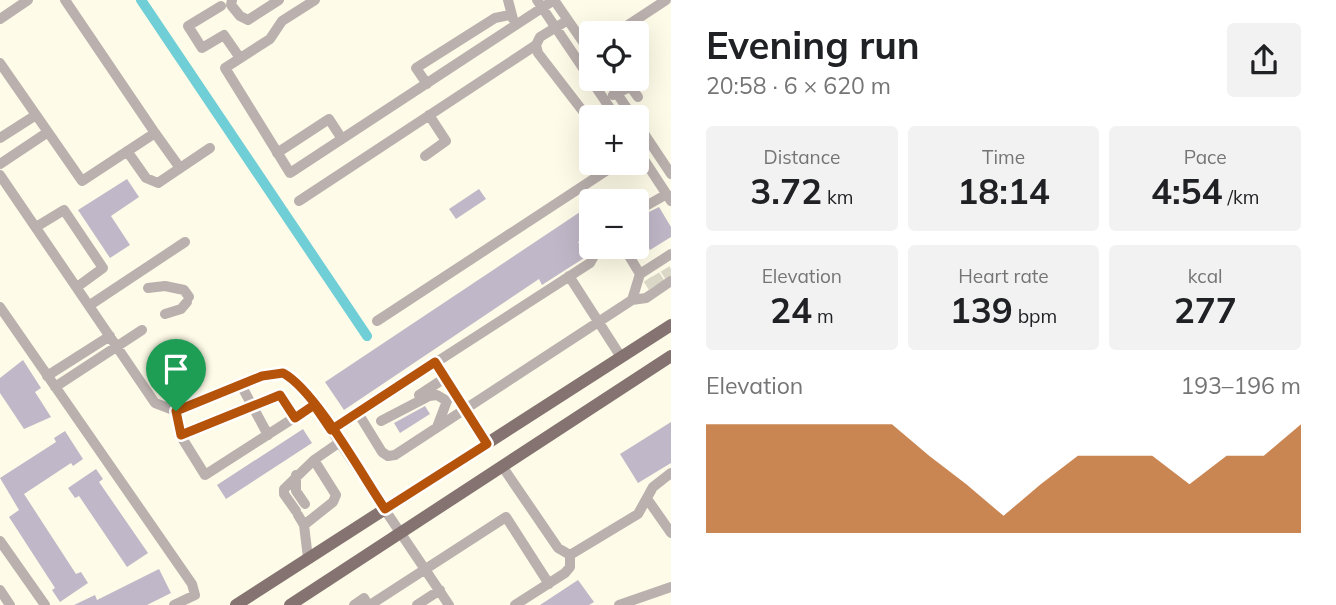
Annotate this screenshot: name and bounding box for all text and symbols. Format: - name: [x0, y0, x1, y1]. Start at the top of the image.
- map controls: [579, 21, 649, 259]
- button: locate: [579, 21, 649, 91]
- text: Evening run: [706, 21, 920, 69]
- button: share: [1227, 23, 1301, 97]
- text: 20:58 · 6 × 620 m: [706, 71, 891, 100]
- button: +: [579, 105, 649, 175]
- text: Distance: [763, 145, 840, 169]
- text: Time: [982, 145, 1025, 169]
- text: Pace: [1184, 145, 1227, 169]
- text: 3.72: [750, 169, 822, 213]
- text: 18:14: [957, 169, 1050, 213]
- text: 4:54: [1151, 169, 1223, 213]
- text: km: [822, 185, 853, 209]
- text: /km: [1223, 185, 1259, 209]
- button: −: [579, 189, 649, 259]
- text: Elevation: [762, 264, 842, 288]
- text: Heart rate: [958, 264, 1049, 288]
- text: kcal: [1188, 264, 1223, 288]
- text: 24: [770, 288, 812, 332]
- text: 139: [950, 288, 1013, 332]
- text: 277: [1174, 288, 1237, 332]
- text: m: [812, 304, 834, 328]
- text: bpm: [1013, 304, 1057, 328]
- pin: [146, 339, 206, 411]
- icon: arrive: [157, 350, 195, 388]
- text: Elevation: [706, 371, 803, 400]
- text: 193–196 m: [1180, 371, 1301, 400]

